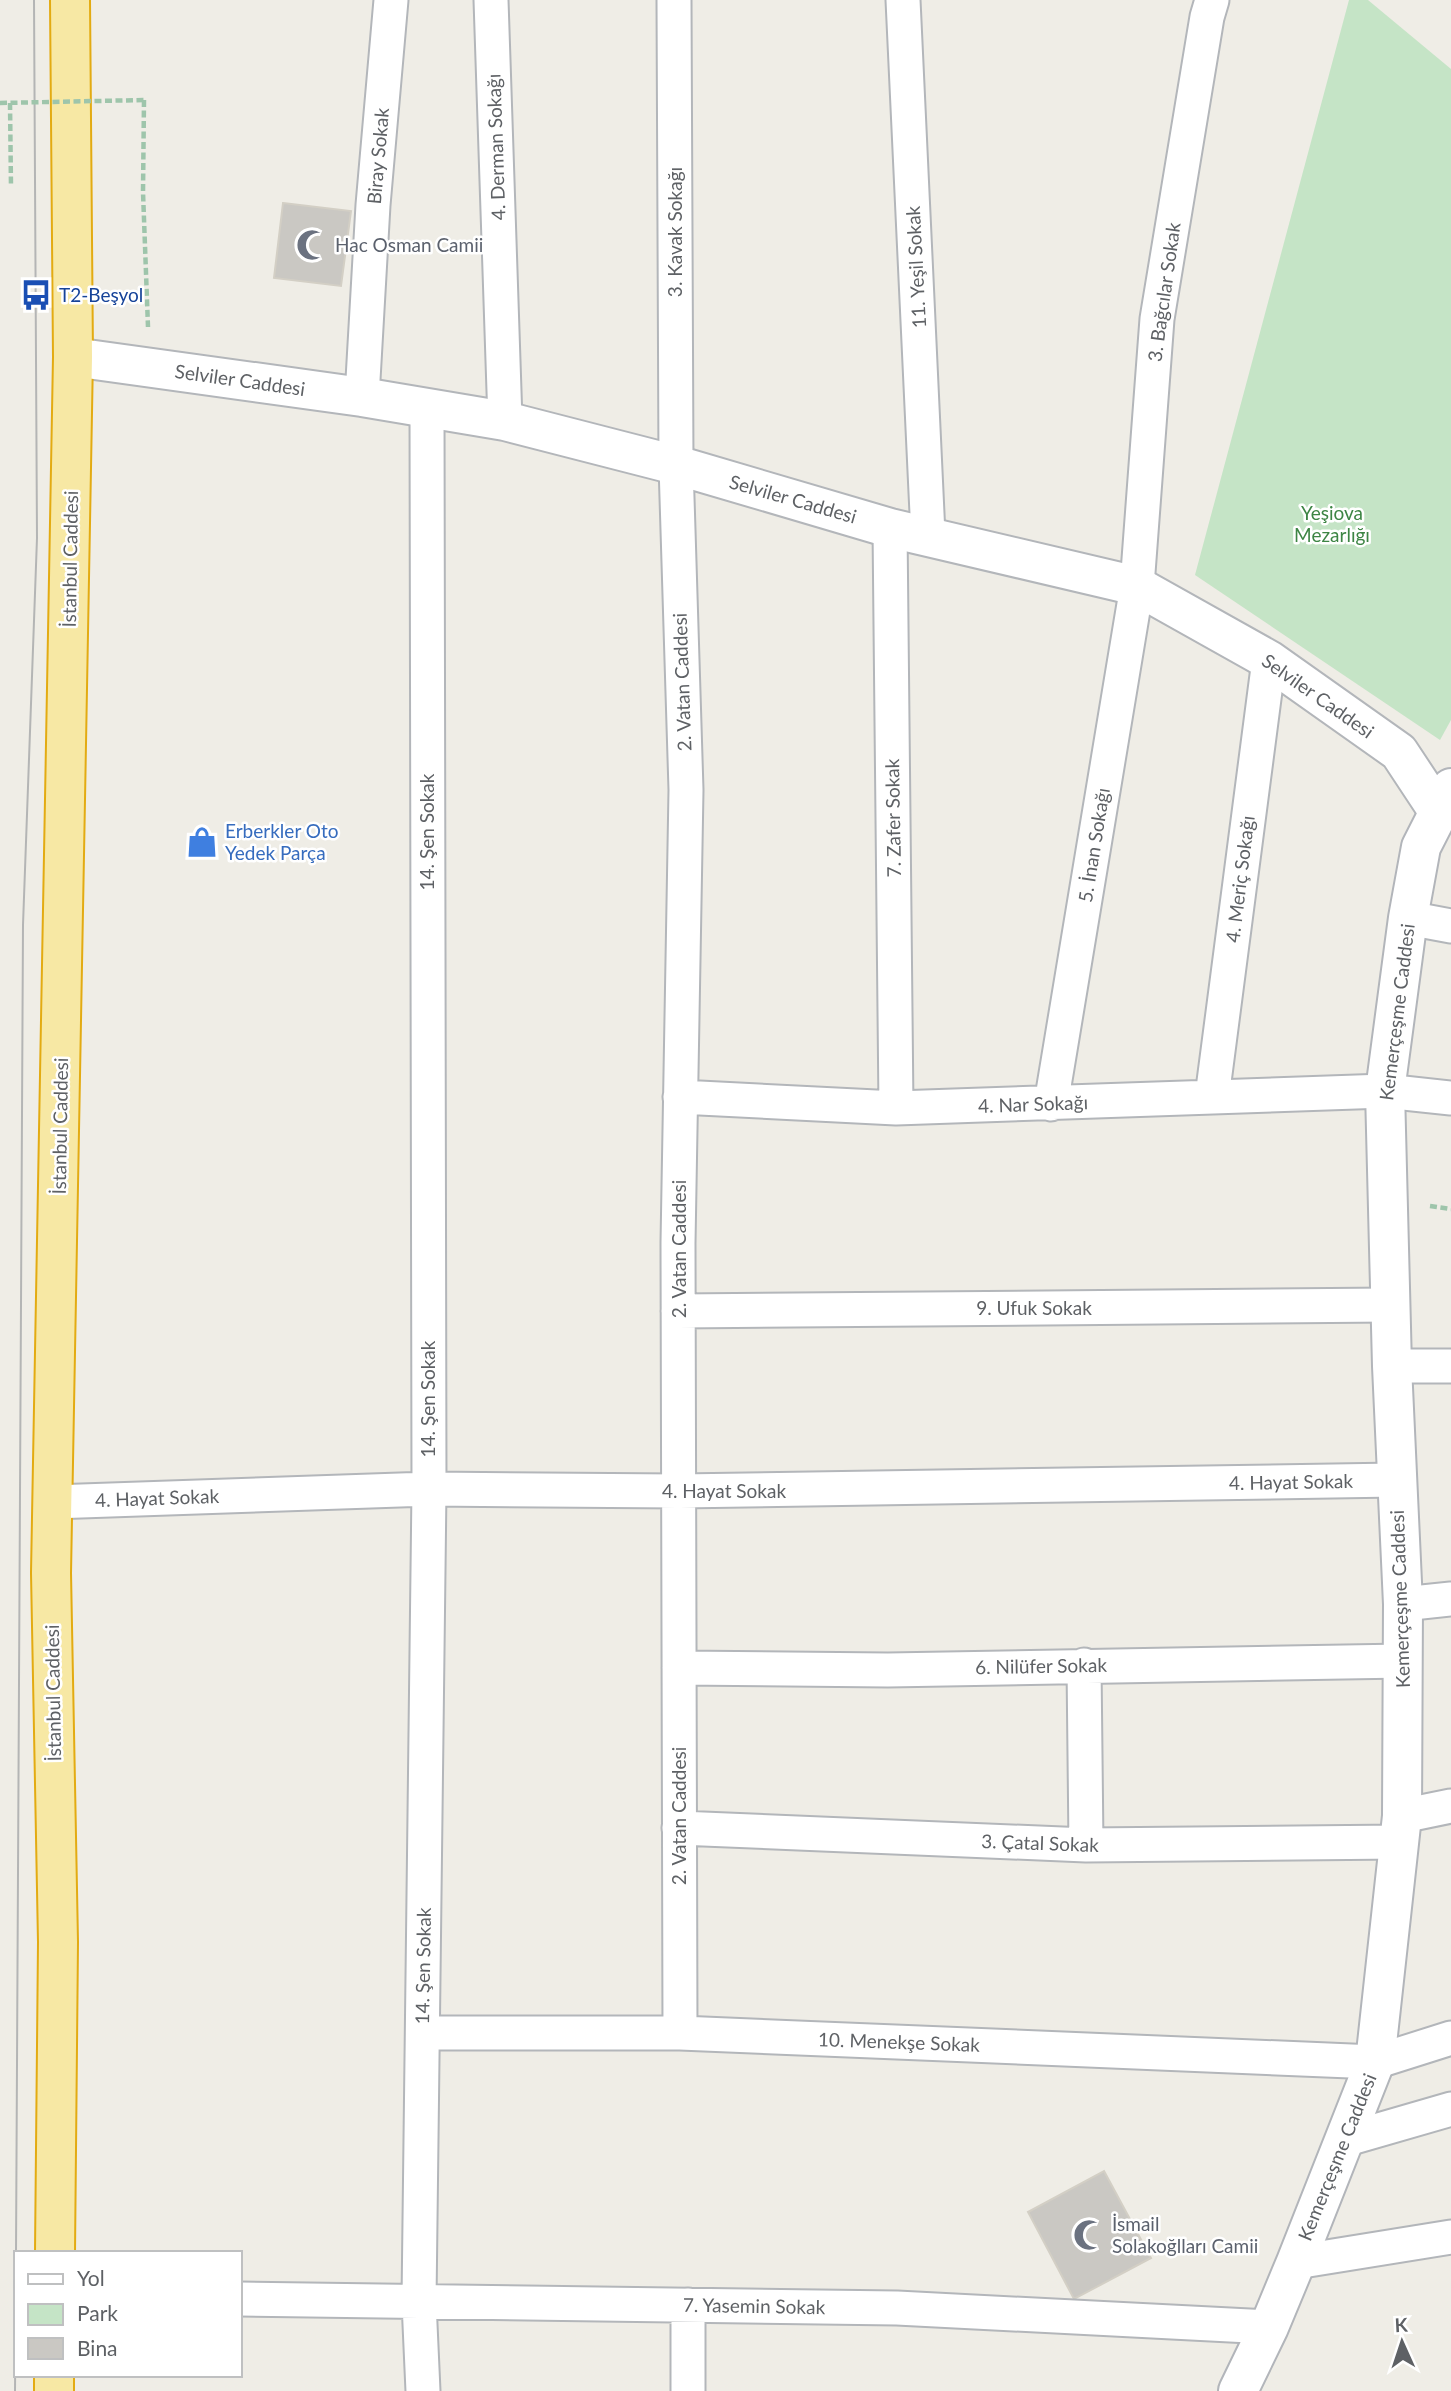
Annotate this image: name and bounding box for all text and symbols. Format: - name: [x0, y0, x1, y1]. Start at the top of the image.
- street label: 4. Derman Sokağı: [481, 73, 510, 221]
- street label: Biray Sokak: [362, 107, 393, 205]
- street label: 3. Kavak Sokağı: [663, 167, 686, 297]
- street label: 11. Yeşil Sokak: [901, 205, 930, 329]
- street label: 3. Bağcılar Sokak: [1142, 220, 1185, 363]
- mosque icon: Hac Osman Camii: [295, 228, 329, 262]
- place label: Hac Osman Camii: [335, 233, 483, 256]
- bus stop icon: T2-Beşyol: [19, 278, 53, 312]
- place label: T2-Beşyol: [59, 283, 143, 306]
- street label: Selviler Caddesi: [173, 359, 307, 400]
- street label: Selviler Caddesi: [727, 469, 859, 528]
- street label: İstanbul Caddesi: [57, 490, 82, 628]
- park label: Yeşiova Mezarlığı: [1294, 501, 1370, 546]
- street label: 2. Vatan Caddesi: [668, 612, 695, 752]
- street label: Selviler Caddesi: [1258, 649, 1379, 743]
- street label: 7. Zafer Sokak: [880, 758, 905, 877]
- street label: 14. Şen Sokak: [415, 773, 438, 890]
- street label: 5. İnan Sokağı: [1073, 786, 1114, 904]
- street label: 4. Meriç Sokağı: [1220, 814, 1259, 944]
- place label: Erberkler Oto Yedek Parça: [225, 819, 338, 864]
- shop icon: Erberkler Oto Yedek Parça: [185, 825, 219, 859]
- street label: Kemerçeşme Caddesi: [1374, 922, 1419, 1102]
- street label: İstanbul Caddesi: [47, 1057, 72, 1195]
- street label: 4. Nar Sokağı: [978, 1090, 1088, 1117]
- street label: 2. Vatan Caddesi: [667, 1180, 690, 1318]
- street label: 9. Ufuk Sokak: [976, 1296, 1092, 1319]
- street label: 14. Şen Sokak: [416, 1340, 439, 1457]
- street label: 4. Hayat Sokak: [1229, 1469, 1354, 1494]
- street label: 4. Hayat Sokak: [662, 1479, 786, 1502]
- street label: 4. Hayat Sokak: [95, 1484, 220, 1511]
- street label: Kemerçeşme Caddesi: [1385, 1510, 1414, 1688]
- street label: İstanbul Caddesi: [40, 1624, 65, 1762]
- street label: 6. Nilüfer Sokak: [975, 1653, 1107, 1678]
- street label: 2. Vatan Caddesi: [667, 1747, 690, 1885]
- street label: 3. Çatal Sokak: [981, 1829, 1100, 1856]
- street label: 14. Şen Sokak: [410, 1907, 435, 2025]
- street label: 10. Menekşe Sokak: [818, 2027, 981, 2056]
- street label: Kemerçeşme Caddesi: [1293, 2070, 1381, 2244]
- place label: İsmail Solakoğlları Camii: [1112, 2212, 1258, 2257]
- mosque icon: İsmail Solakoğlları Camii: [1072, 2218, 1106, 2252]
- legend: [14, 2251, 242, 2377]
- text: Yol: [77, 2265, 105, 2290]
- street label: 7. Yasemin Sokak: [683, 2293, 826, 2318]
- text: Park: [77, 2300, 118, 2325]
- north arrow: [1367, 2307, 1437, 2377]
- text: K: [1394, 2313, 1409, 2336]
- text: Bina: [77, 2335, 118, 2360]

